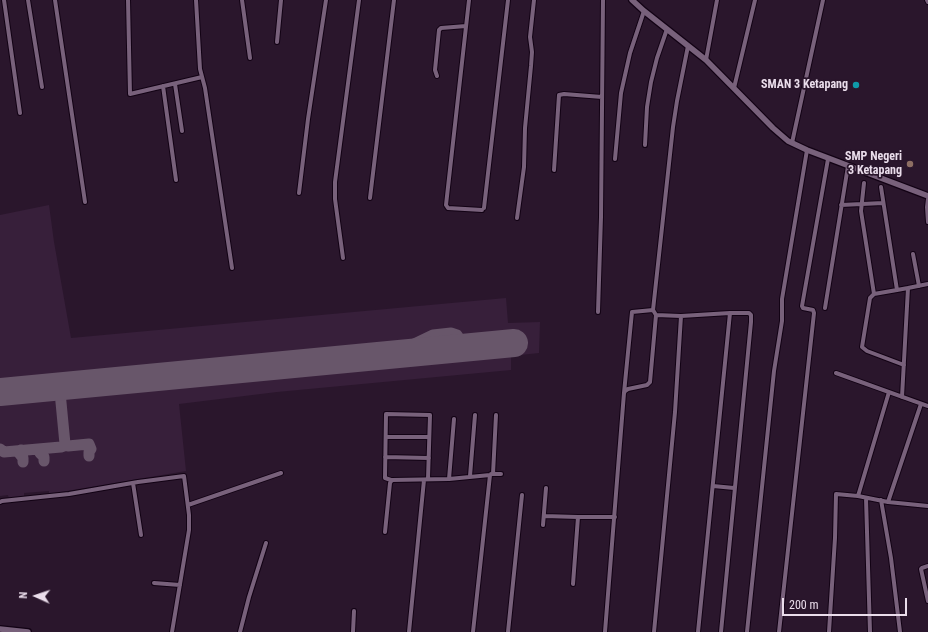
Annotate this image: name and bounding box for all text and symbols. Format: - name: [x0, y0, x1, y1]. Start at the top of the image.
- place label: SMAN 3 Ketapang: [761, 78, 848, 92]
- marker: SMAN 3 Ketapang: [851, 80, 861, 90]
- place label: SMP Negeri 3 Ketapang: [845, 150, 902, 178]
- marker: SMP Negeri 3 Ketapang: [905, 159, 915, 169]
- north arrow: [16, 576, 56, 616]
- scale bar: [784, 590, 909, 616]
- text: N: [17, 592, 30, 599]
- text: 200 m: [789, 598, 819, 612]

